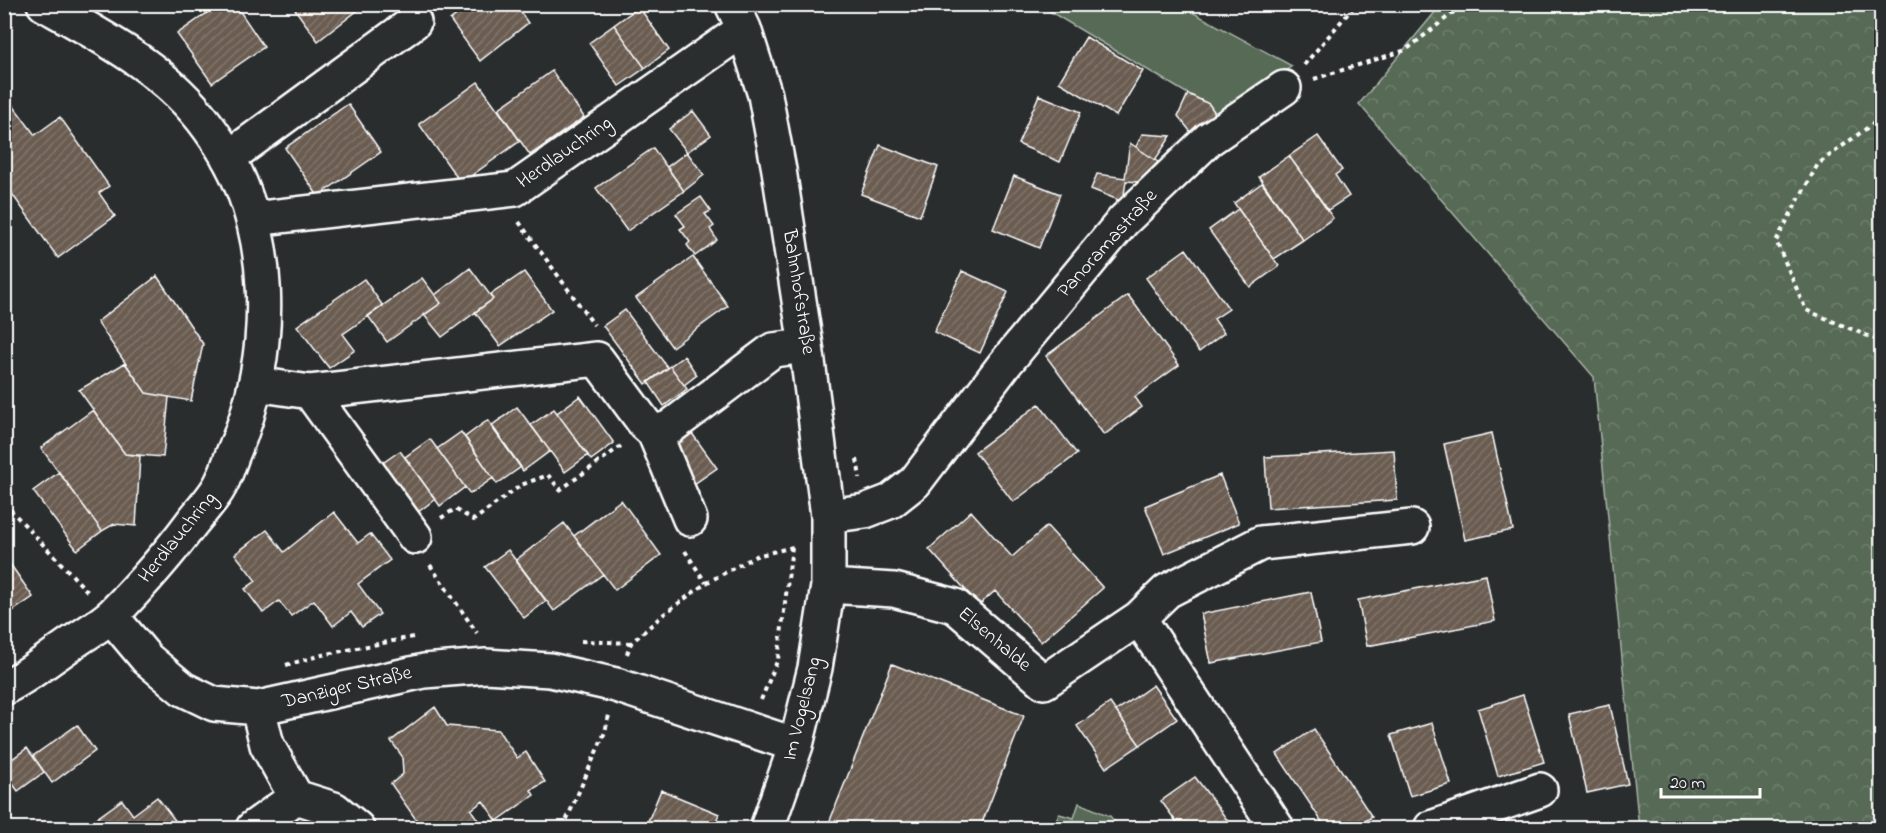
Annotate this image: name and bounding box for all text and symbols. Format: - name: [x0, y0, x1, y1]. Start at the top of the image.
- street label: Herdlauchring: [511, 109, 619, 197]
- street label: Panoramastraße: [1051, 183, 1165, 305]
- street label: Bahnhofstraße: [774, 226, 822, 357]
- street label: Herdlauchring: [132, 486, 225, 591]
- street label: Elsenhalde: [951, 600, 1037, 680]
- street label: Im Vogelsang: [776, 654, 831, 764]
- street label: Danziger Straße: [278, 659, 415, 718]
- scale bar: [1661, 761, 1760, 799]
- text: 20 m: [1670, 771, 1705, 797]

